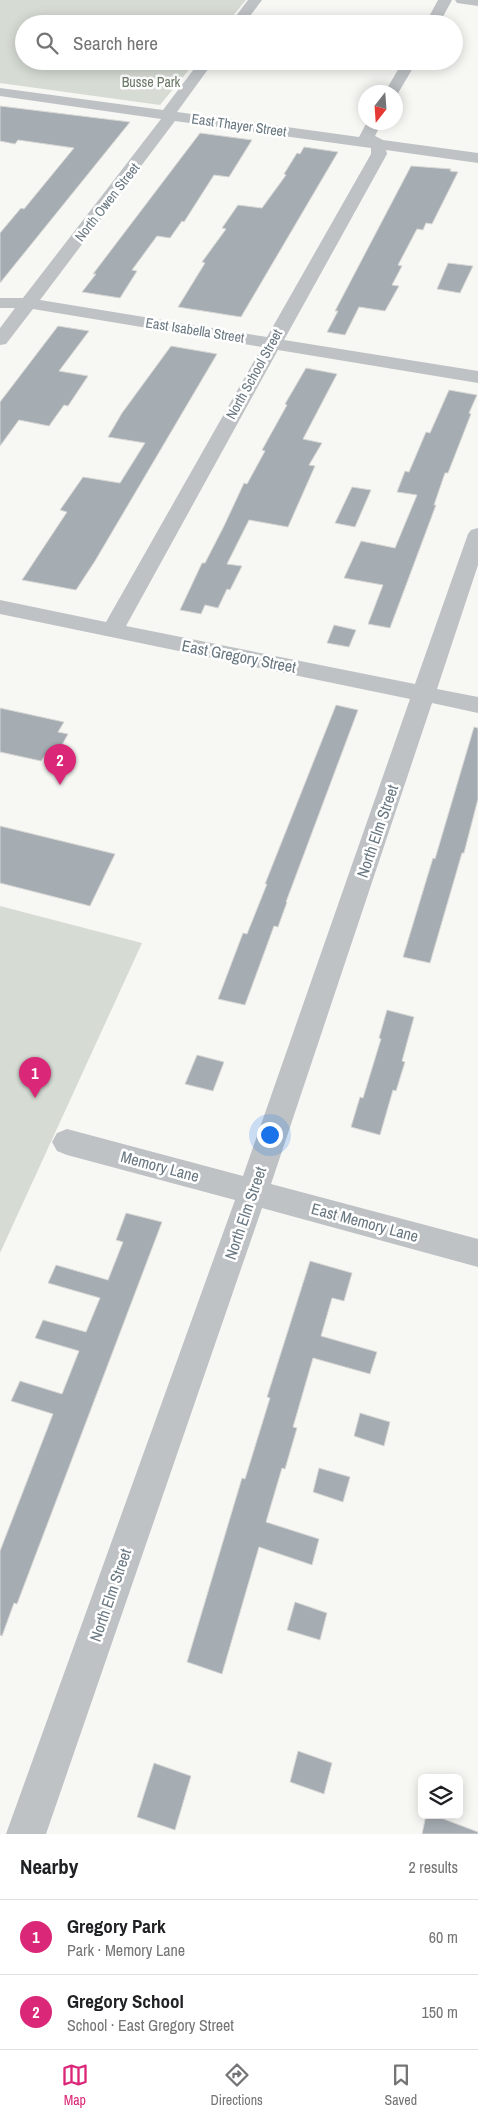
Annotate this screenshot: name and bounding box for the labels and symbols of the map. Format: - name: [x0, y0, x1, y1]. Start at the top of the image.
- park label: Busse Park: [122, 73, 181, 91]
- north arrow: [358, 85, 403, 130]
- street label: East Thayer Street: [190, 109, 288, 141]
- street label: North Owen Street: [71, 159, 143, 245]
- street label: East Isabella Street: [144, 313, 246, 347]
- street label: North School Street: [222, 326, 286, 422]
- street label: East Gregory Street: [180, 634, 298, 678]
- pin: 2: [44, 744, 76, 785]
- street label: North Elm Street: [351, 781, 403, 880]
- pin: 1: [19, 1057, 51, 1098]
- your location: [257, 1122, 283, 1148]
- street label: Memory Lane: [118, 1145, 202, 1187]
- street label: North Elm Street: [219, 1163, 271, 1262]
- street label: East Memory Lane: [309, 1197, 421, 1247]
- street label: North Elm Street: [84, 1545, 136, 1644]

